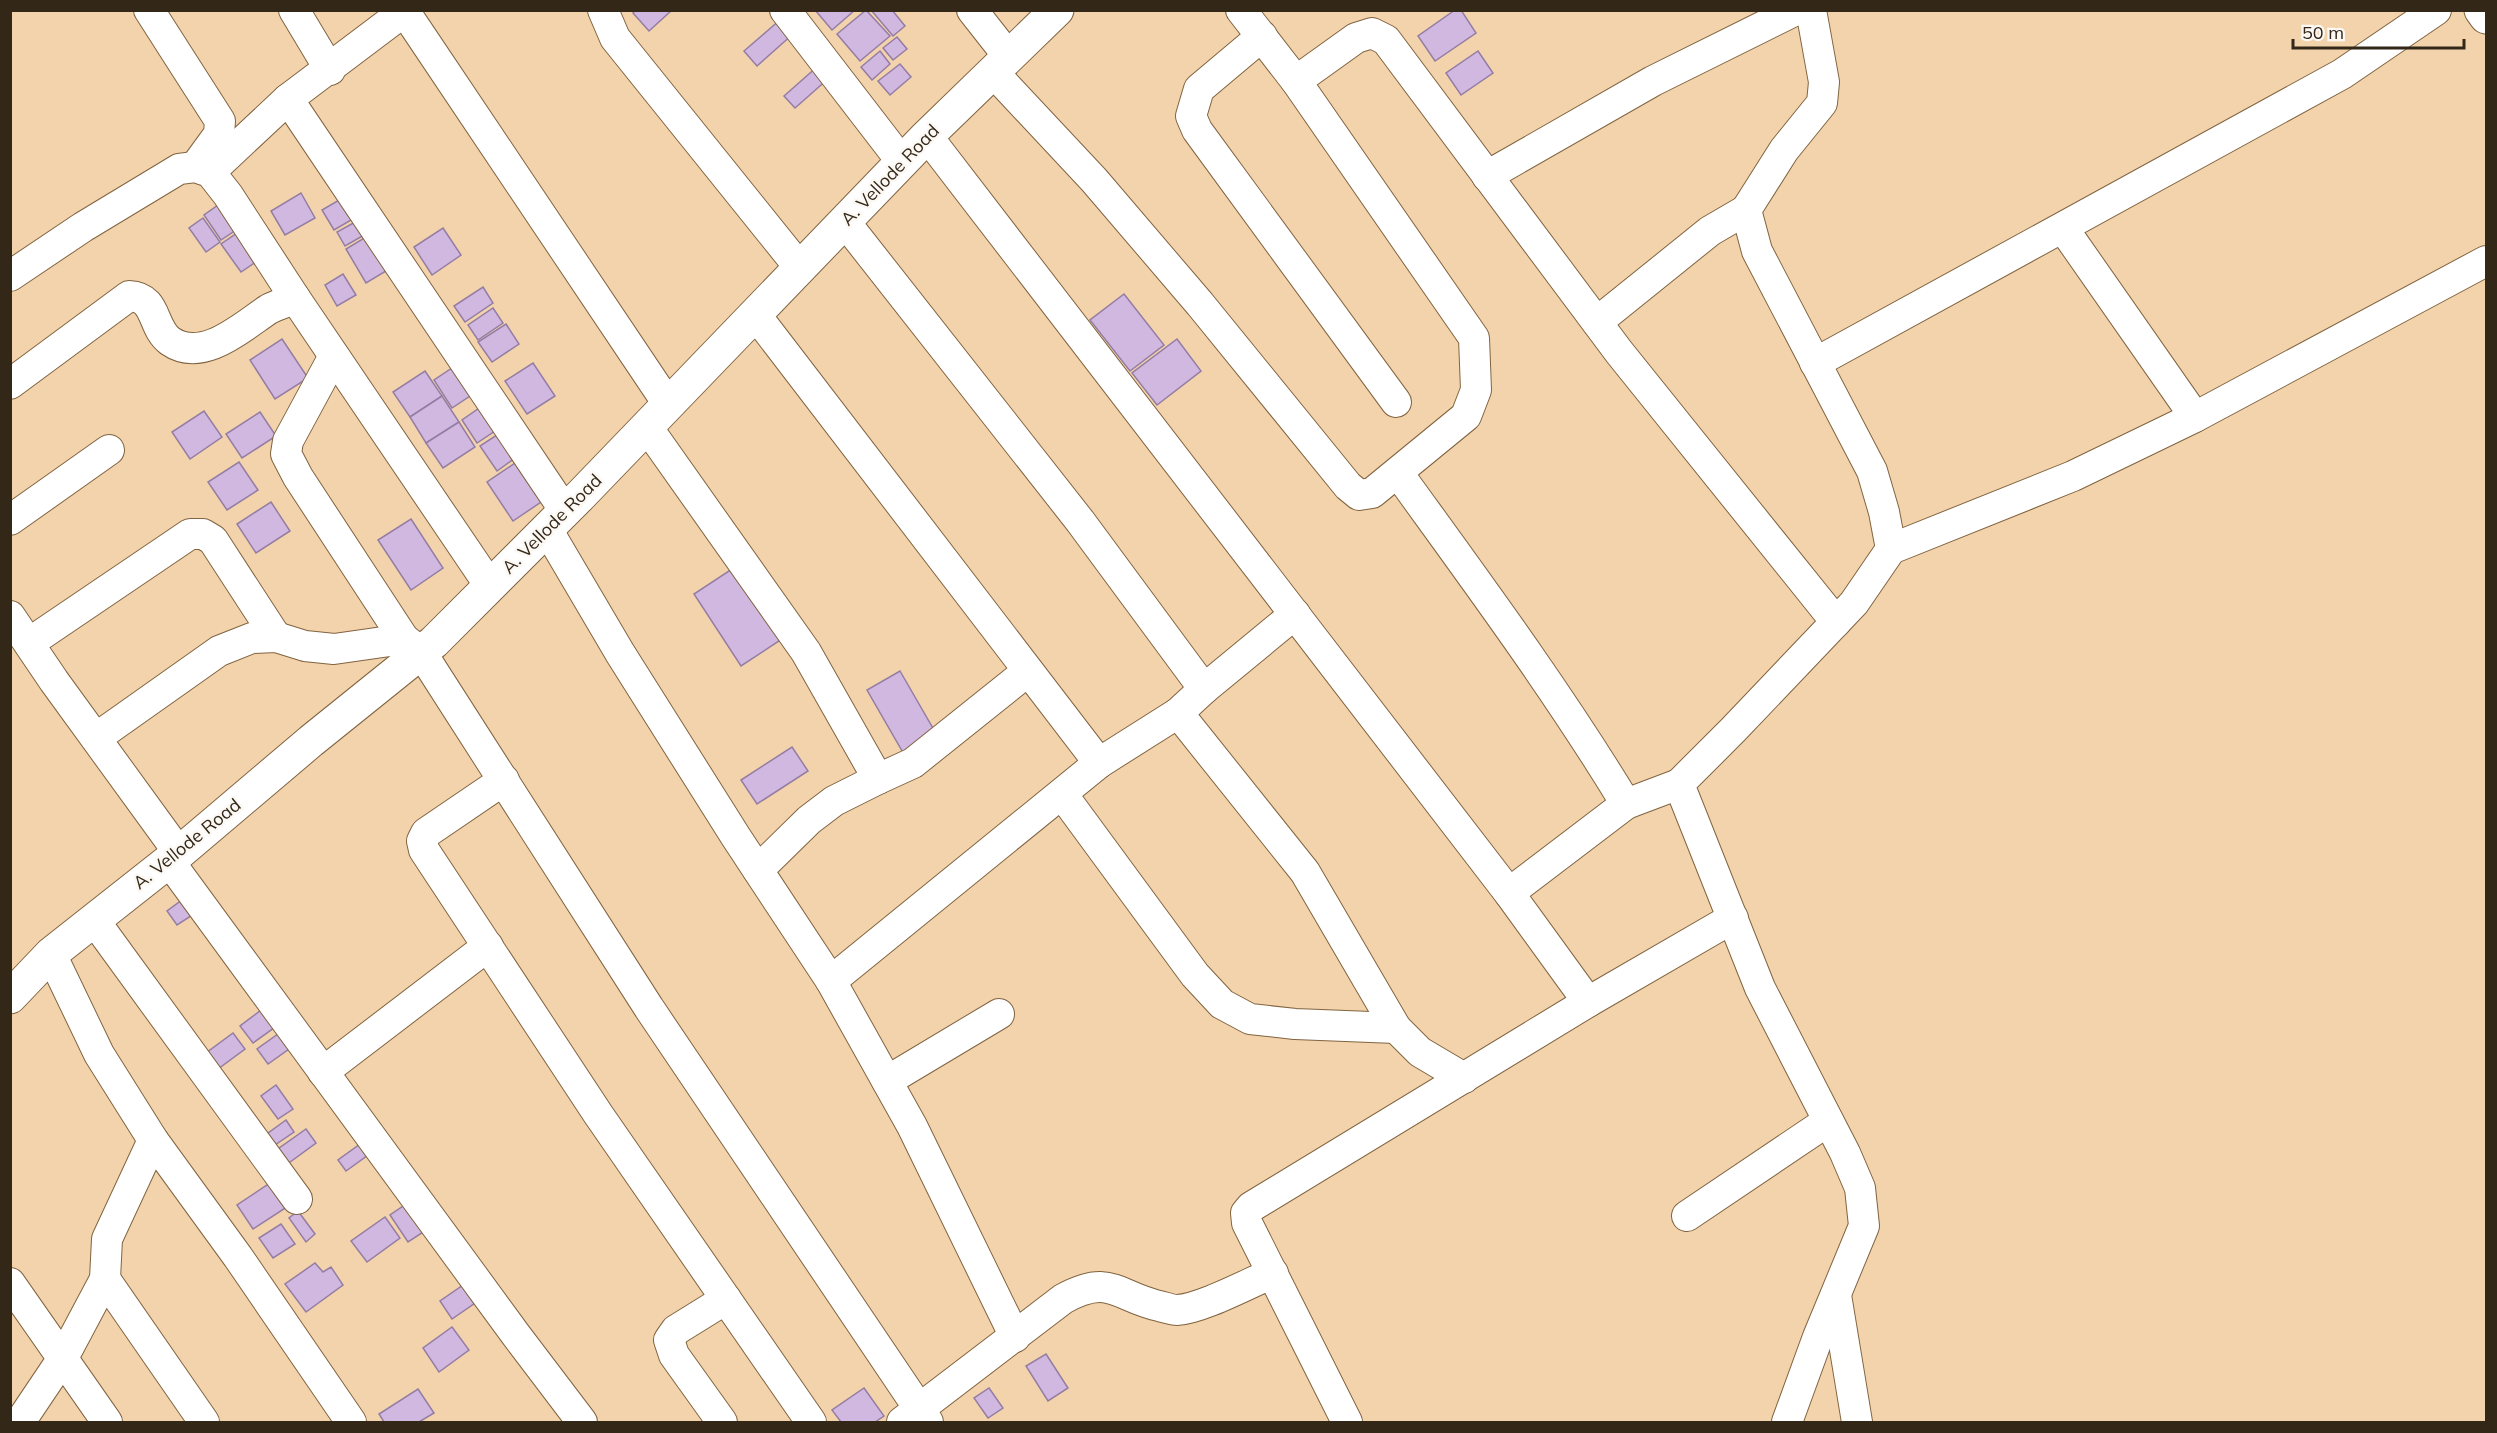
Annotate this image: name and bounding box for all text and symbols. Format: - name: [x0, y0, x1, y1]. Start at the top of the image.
- scale bar: [2293, 12, 2464, 50]
- text: 50 m: [2302, 21, 2344, 44]
- street label: A. Vellode Road: [836, 119, 944, 230]
- street label: A. Vellode Road: [497, 469, 606, 578]
- street label: A. Vellode Road: [128, 793, 245, 894]

